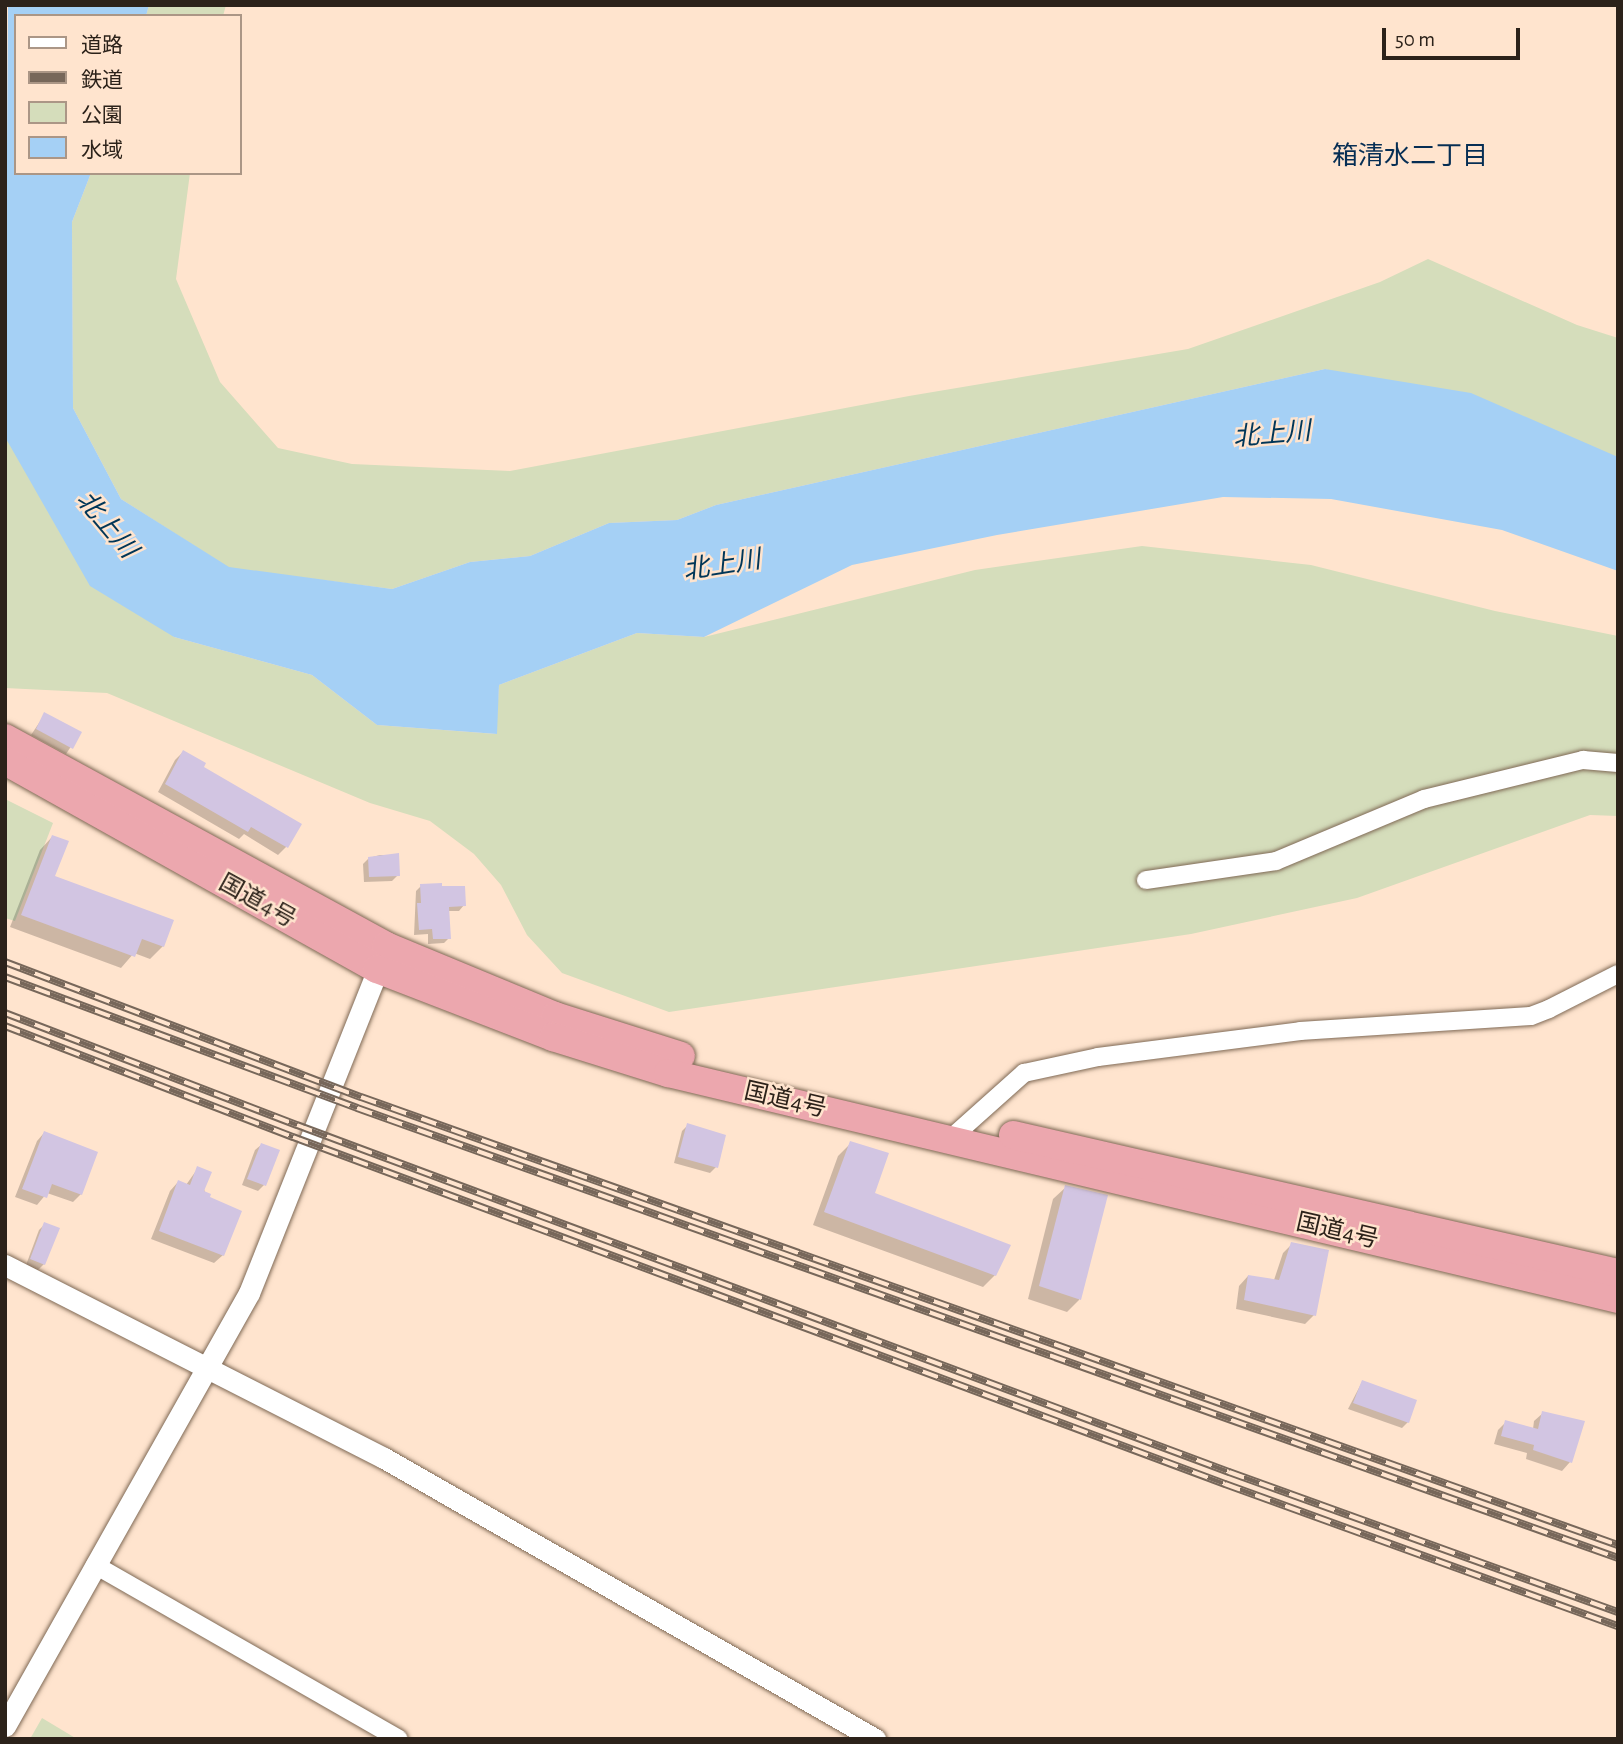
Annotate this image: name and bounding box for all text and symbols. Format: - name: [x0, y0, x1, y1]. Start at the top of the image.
- legend: [14, 14, 242, 175]
- scale bar: [1385, 14, 1523, 58]
- text: 50 m: [1395, 29, 1435, 50]
- text: 道路: [81, 35, 123, 56]
- text: 鉄道: [81, 70, 123, 91]
- text: 公園: [81, 105, 123, 126]
- text: 水域: [81, 140, 123, 161]
- district label: 箱清水二丁目: [1332, 141, 1488, 173]
- water label: 北上川: [1232, 416, 1312, 454]
- water label: 北上川: [69, 485, 143, 565]
- water label: 北上川: [681, 544, 763, 588]
- street label: 国道4号: [213, 869, 301, 935]
- street label: 国道4号: [741, 1078, 829, 1124]
- street label: 国道4号: [1293, 1209, 1381, 1255]

